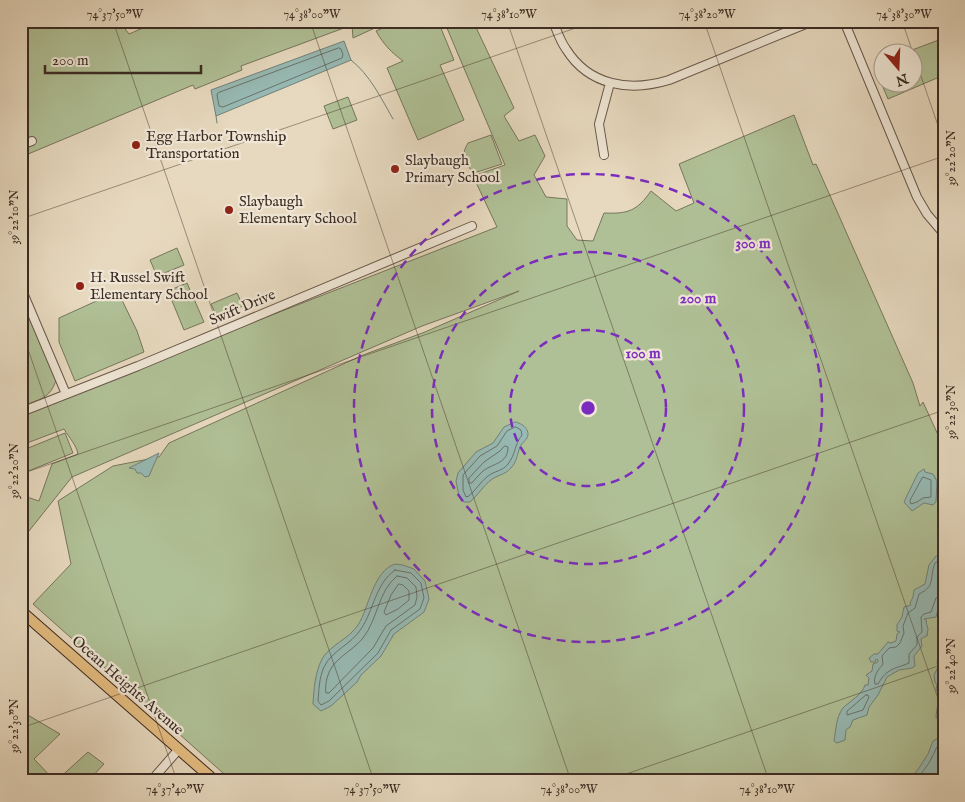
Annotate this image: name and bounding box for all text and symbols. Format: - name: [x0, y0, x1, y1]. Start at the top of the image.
- text: 74°37'50"W: [87, 7, 144, 22]
- text: 74°38'00"W: [284, 7, 341, 22]
- text: 74°38'10"W: [481, 7, 537, 22]
- text: 74°38'20"W: [679, 7, 736, 22]
- text: 74°38'30"W: [876, 7, 932, 22]
- scale bar: [45, 42, 201, 74]
- north arrow: [872, 42, 922, 92]
- text: 200 m: [52, 51, 89, 70]
- text: N: [893, 69, 912, 90]
- place label: Egg Harbor Township Transportation: [146, 127, 286, 163]
- text: 39°22'20"N: [944, 129, 959, 186]
- marker: Egg Harbor Township Transportation: [130, 139, 142, 151]
- place label: Slaybaugh Primary School: [405, 151, 501, 187]
- marker: Slaybaugh Primary School: [389, 163, 401, 175]
- text: 39°22'10"N: [7, 189, 22, 244]
- place label: Slaybaugh Elementary School: [239, 192, 358, 228]
- marker: Slaybaugh Elementary School: [223, 204, 235, 216]
- text: 300 m: [735, 234, 771, 253]
- place label: H. Russel Swift Elementary School: [90, 268, 209, 304]
- marker: H. Russel Swift Elementary School: [74, 280, 86, 292]
- street label: Swift Drive: [206, 285, 278, 330]
- text: 200 m: [680, 289, 717, 308]
- text: 100 m: [625, 344, 661, 363]
- text: 39°22'30"N: [944, 384, 959, 439]
- centre of rings: [579, 399, 597, 417]
- text: 39°22'20"N: [7, 442, 22, 499]
- street label: Ocean Heights Avenue: [68, 631, 188, 739]
- text: 39°22'40"N: [944, 637, 959, 694]
- text: 39°22'30"N: [7, 698, 22, 753]
- text: 74°37'40"W: [146, 782, 204, 797]
- text: 74°37'50"W: [344, 782, 401, 797]
- text: 74°38'00"W: [541, 782, 598, 797]
- text: 74°38'10"W: [739, 782, 795, 797]

